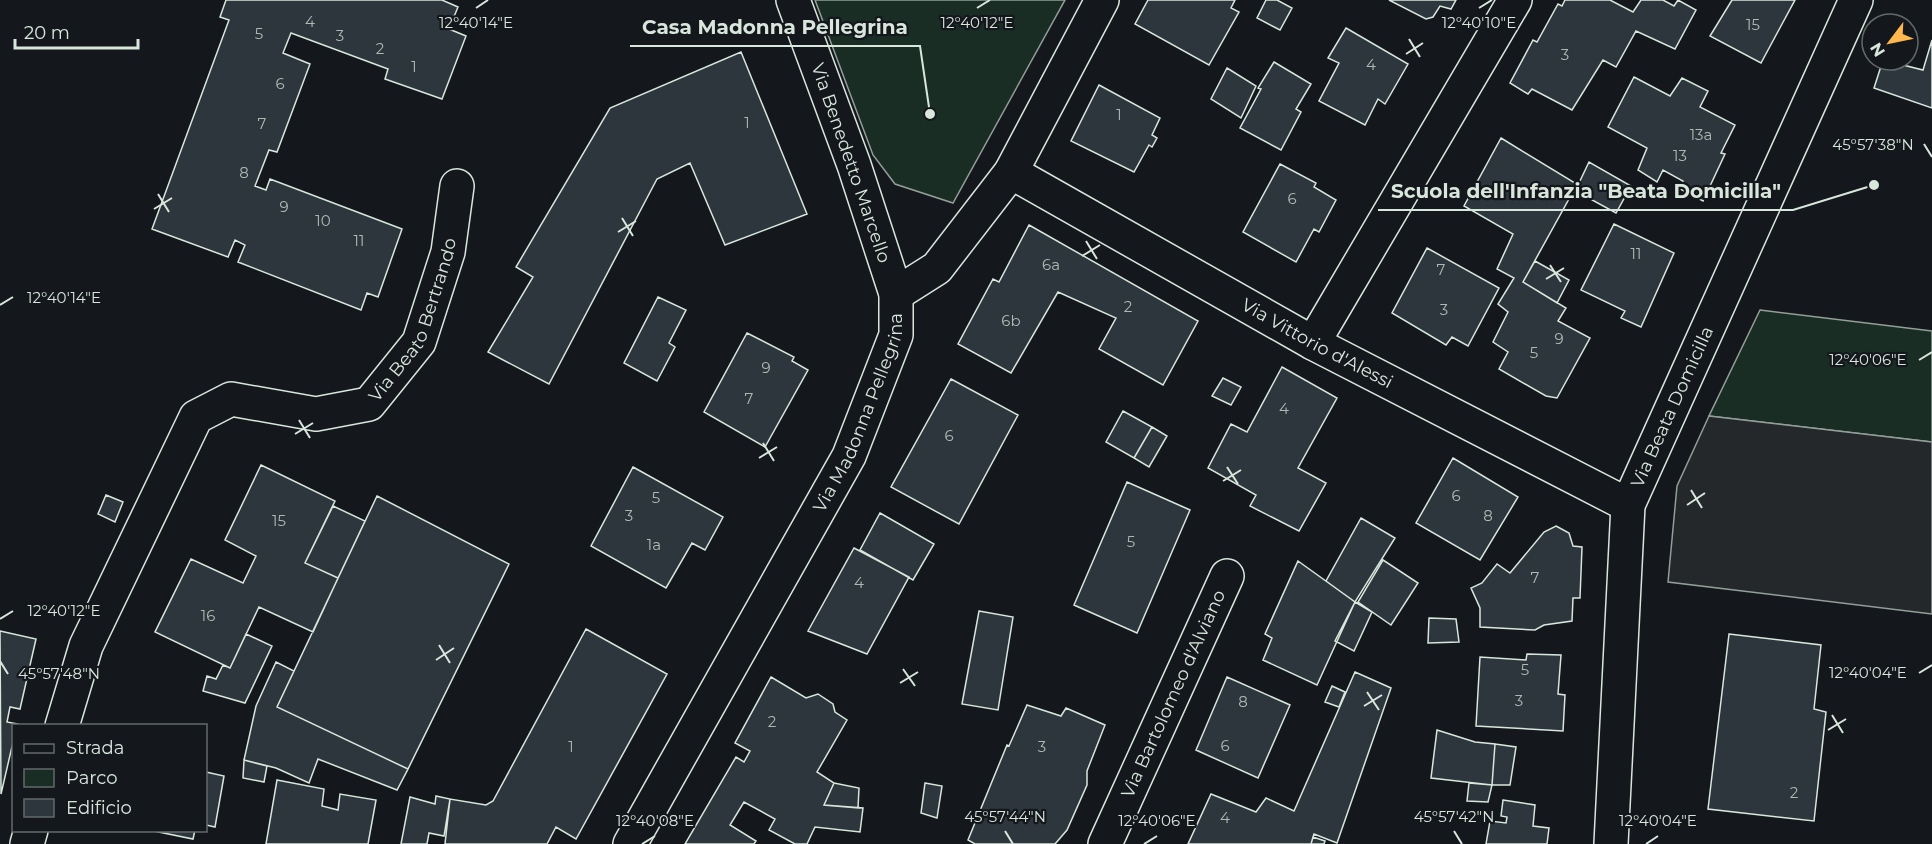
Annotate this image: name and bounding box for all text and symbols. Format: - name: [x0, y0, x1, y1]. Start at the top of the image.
- callout: Casa Madonna Pellegrina: [630, 8, 920, 46]
- scale bar: [15, 12, 138, 50]
- house number: 4: [305, 12, 315, 31]
- north arrow: [1860, 12, 1920, 72]
- text: 12°40'14"E: [439, 13, 513, 32]
- text: 12°40'12"E: [941, 13, 1013, 32]
- text: 12°40'10"E: [1442, 13, 1516, 32]
- text: Casa Madonna Pellegrina: [642, 15, 908, 39]
- house number: 15: [1746, 15, 1760, 34]
- text: 20 m: [24, 22, 70, 44]
- house number: 5: [255, 24, 263, 43]
- house number: 3: [336, 26, 344, 45]
- house number: 2: [376, 39, 384, 58]
- text: N: [1866, 39, 1889, 60]
- house number: 3: [1561, 45, 1569, 64]
- house number: 4: [1366, 55, 1376, 74]
- house number: 1: [411, 57, 417, 76]
- street label: Via Benedetto Marcello: [806, 60, 896, 266]
- house number: 6: [275, 74, 285, 93]
- house number: 1: [1116, 105, 1122, 124]
- house number: 1: [744, 113, 750, 132]
- house number: 7: [258, 114, 267, 133]
- house number: 13a: [1690, 125, 1712, 144]
- text: 45°57'38"N: [1832, 135, 1914, 154]
- house number: 13: [1673, 146, 1687, 165]
- house number: 8: [239, 163, 249, 182]
- callout: Scuola dell'Infanzia "Beata Domicilla": [1378, 172, 1793, 210]
- text: Scuola dell'Infanzia "Beata Domicilla": [1391, 179, 1781, 203]
- house number: 6: [1287, 189, 1297, 208]
- house number: 9: [279, 197, 289, 216]
- house number: 10: [315, 211, 331, 230]
- house number: 11: [354, 231, 364, 250]
- street label: Via Beato Bertrando: [364, 237, 461, 406]
- house number: 11: [1631, 244, 1641, 263]
- house number: 6a: [1042, 255, 1060, 274]
- house number: 7: [1437, 260, 1446, 279]
- text: 12°40'14"E: [27, 288, 101, 307]
- street label: Via Vittorio d'Alessi: [1238, 294, 1397, 393]
- house number: 2: [1124, 297, 1132, 316]
- house number: 3: [1440, 300, 1448, 319]
- house number: 6b: [1001, 311, 1021, 330]
- street label: Via Madonna Pellegrina: [809, 313, 907, 516]
- street label: Via Beata Domicilla: [1626, 323, 1718, 491]
- house number: 9: [1554, 329, 1564, 348]
- house number: 5: [1530, 343, 1538, 362]
- text: 12°40'06"E: [1829, 350, 1907, 369]
- house number: 9: [761, 358, 771, 377]
- house number: 7: [745, 389, 754, 408]
- house number: 4: [1279, 399, 1289, 418]
- house number: 6: [944, 426, 954, 445]
- house number: 6: [1451, 486, 1461, 505]
- house number: 5: [652, 488, 660, 507]
- house number: 3: [625, 506, 633, 525]
- house number: 8: [1483, 506, 1493, 525]
- house number: 15: [272, 511, 286, 530]
- house number: 5: [1127, 532, 1135, 551]
- house number: 1a: [647, 535, 661, 554]
- house number: 7: [1531, 568, 1540, 587]
- house number: 4: [854, 573, 864, 592]
- street label: Via Bartolomeo d'Alviano: [1117, 586, 1230, 801]
- text: 12°40'12"E: [28, 601, 100, 620]
- house number: 16: [201, 606, 215, 625]
- house number: 5: [1521, 660, 1529, 679]
- text: 12°40'04"E: [1829, 663, 1907, 682]
- text: 45°57'48"N: [18, 664, 100, 683]
- house number: 3: [1515, 691, 1523, 710]
- house number: 8: [1238, 692, 1248, 711]
- house number: 2: [768, 712, 776, 731]
- legend: [12, 724, 207, 832]
- house number: 6: [1220, 736, 1230, 755]
- text: Strada: [66, 737, 124, 759]
- house number: 1: [568, 737, 574, 756]
- house number: 3: [1038, 737, 1046, 756]
- text: Parco: [66, 767, 118, 789]
- house number: 2: [1790, 783, 1798, 802]
- text: Edificio: [66, 797, 132, 819]
- text: 45°57'44"N: [964, 807, 1046, 826]
- text: 45°57'42"N: [1414, 807, 1494, 826]
- house number: 4: [1220, 808, 1230, 827]
- text: 12°40'08"E: [616, 811, 694, 830]
- text: 12°40'06"E: [1118, 811, 1196, 830]
- text: 12°40'04"E: [1619, 811, 1697, 830]

